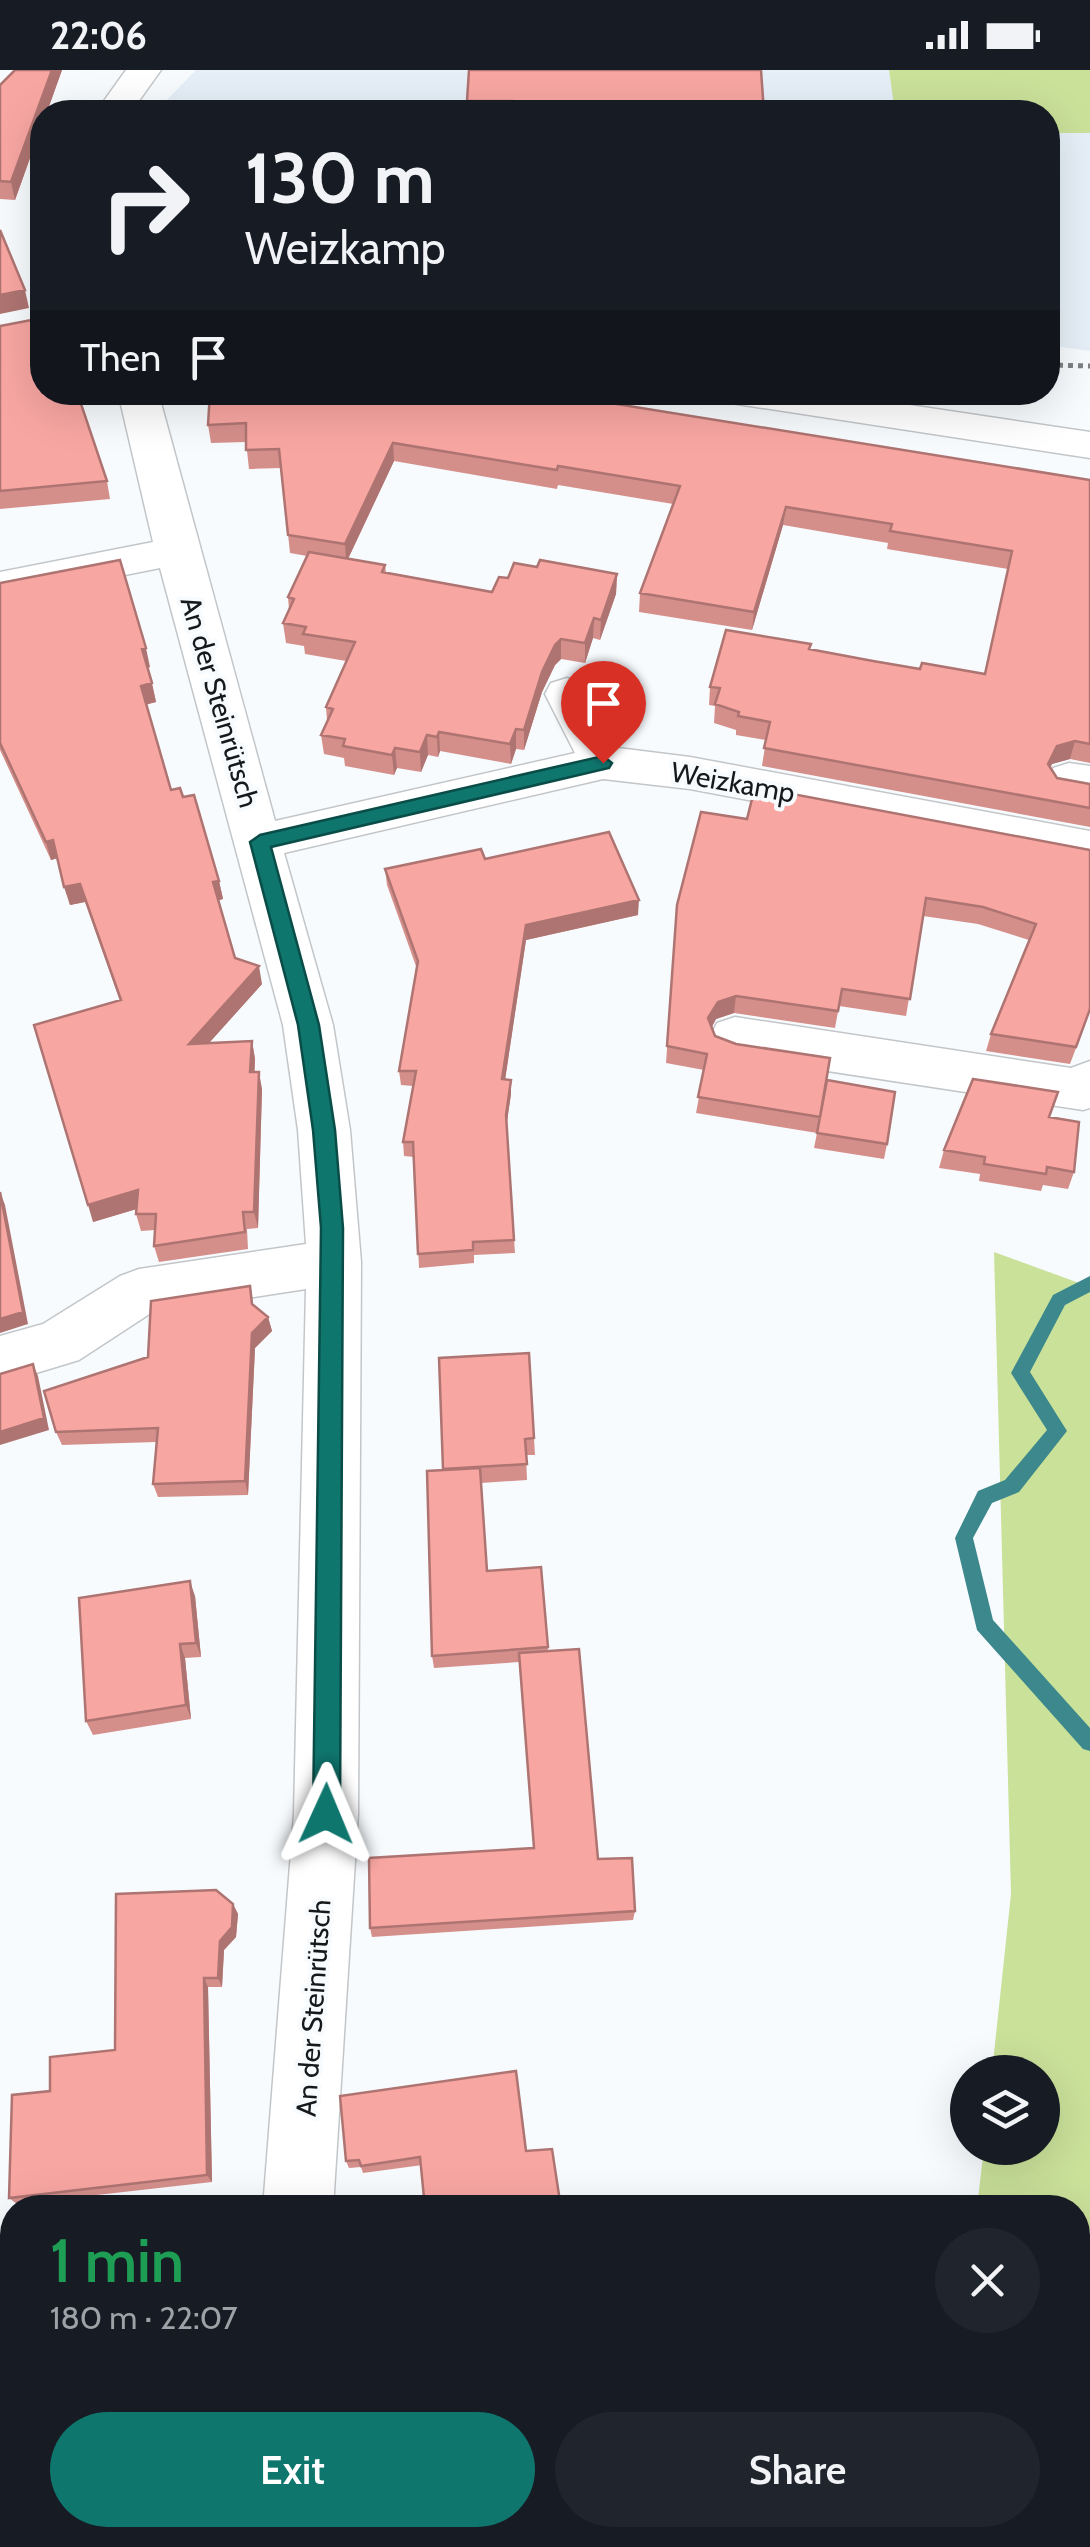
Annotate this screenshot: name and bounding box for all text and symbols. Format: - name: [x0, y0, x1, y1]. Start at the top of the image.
- text: 22:06: [50, 12, 147, 59]
- text: 130 m: [245, 135, 435, 221]
- icon: right: [80, 140, 210, 270]
- text: Weizkamp: [245, 221, 446, 275]
- icon: arrive: [181, 330, 236, 385]
- text: Then: [80, 334, 161, 381]
- street label: An der Steinrütsch: [174, 593, 266, 811]
- pin: [561, 661, 646, 764]
- icon: arrive: [576, 676, 631, 731]
- street label: Weizkamp: [669, 754, 797, 810]
- position arrow: [274, 1762, 378, 1866]
- street label: An der Steinrütsch: [288, 1898, 338, 2118]
- map controls: [950, 2055, 1060, 2165]
- button: layers: [950, 2055, 1060, 2165]
- text: 1 min: [50, 2224, 184, 2297]
- button: close: [935, 2228, 1040, 2333]
- text: 180 m · 22:07: [50, 2298, 238, 2337]
- button: Exit: [50, 2412, 535, 2527]
- button: Share: [555, 2412, 1040, 2527]

